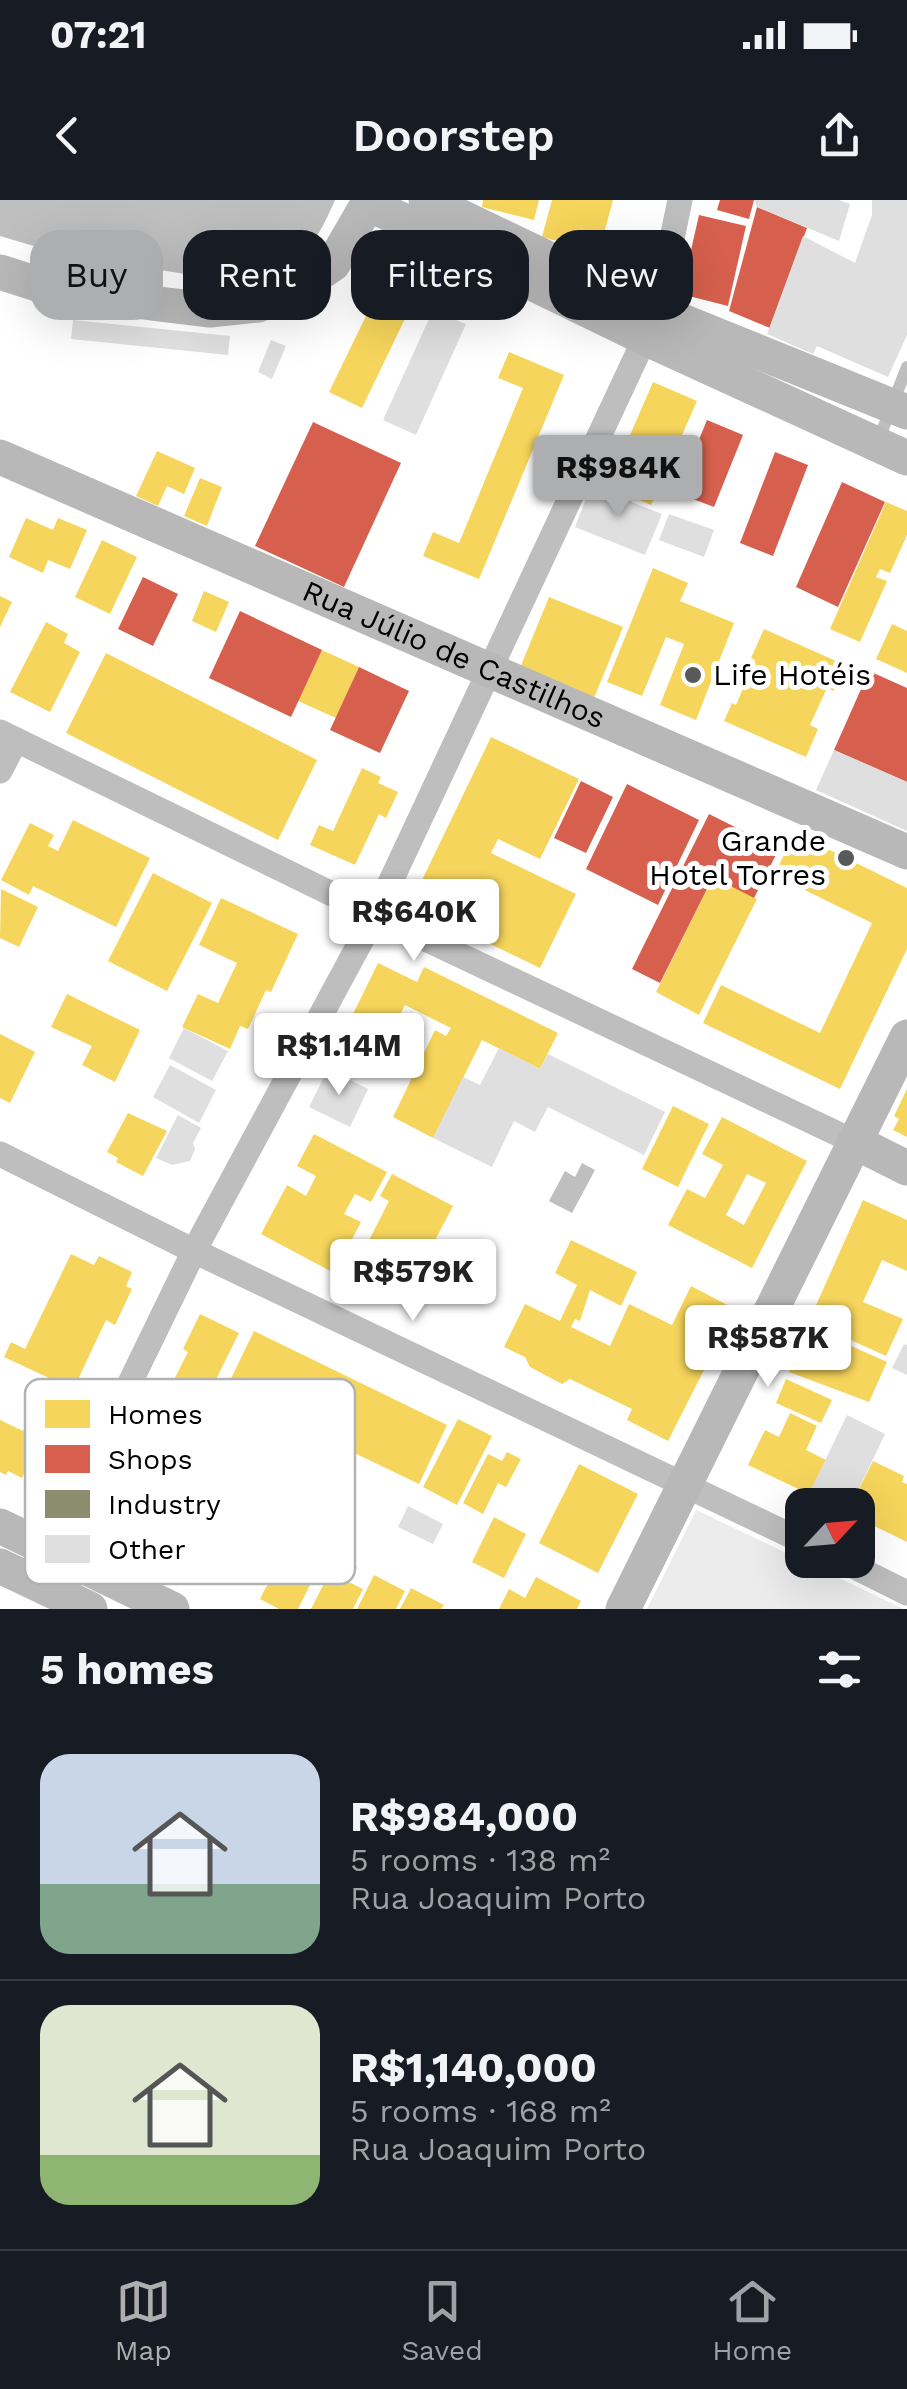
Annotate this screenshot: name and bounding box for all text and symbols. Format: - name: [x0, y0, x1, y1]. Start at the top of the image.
- text: 07:21: [50, 13, 146, 57]
- icon: back: [40, 108, 95, 163]
- icon: share: [812, 108, 867, 163]
- text: Doorstep: [352, 109, 555, 162]
- chip: Buy: [30, 230, 163, 320]
- chip: Rent: [183, 230, 331, 320]
- chip: Filters: [351, 230, 529, 320]
- chip: New: [549, 230, 693, 320]
- pin: R$984K: [537, 435, 699, 520]
- text: R$984K: [555, 448, 681, 486]
- street label: Rua Júlio de Castilhos: [297, 573, 611, 735]
- place label: Life Hotéis: [713, 657, 871, 692]
- marker: Life Hotéis: [682, 664, 704, 686]
- place label: Grande Hotel Torres: [649, 823, 826, 892]
- marker: Grande Hotel Torres: [835, 847, 857, 869]
- pin: R$640K: [333, 879, 495, 964]
- text: R$640K: [351, 892, 477, 930]
- pin: R$1.14M: [247, 1013, 431, 1098]
- text: R$1.14M: [276, 1026, 402, 1064]
- pin: R$579K: [332, 1239, 494, 1324]
- text: R$579K: [352, 1252, 474, 1290]
- pin: R$587K: [687, 1305, 849, 1390]
- text: R$587K: [707, 1318, 829, 1356]
- legend: [25, 1379, 355, 1584]
- text: Homes: [108, 1398, 203, 1431]
- text: Shops: [108, 1443, 192, 1476]
- text: Industry: [108, 1488, 221, 1521]
- north arrow: [785, 1488, 875, 1578]
- map controls: [785, 1488, 875, 1578]
- text: Other: [108, 1533, 186, 1566]
- icon: filters: [812, 1642, 867, 1697]
- text: 5 homes: [40, 1645, 214, 1694]
- text: R$984,000: [350, 1792, 578, 1841]
- icon: home: [120, 1794, 240, 1914]
- text: 5 rooms · 138 m²: [350, 1841, 610, 1879]
- text: Rua Joaquim Porto: [350, 1879, 646, 1917]
- text: R$1,140,000: [350, 2043, 597, 2092]
- icon: home: [120, 2045, 240, 2165]
- text: 5 rooms · 168 m²: [350, 2092, 611, 2130]
- text: Rua Joaquim Porto: [350, 2130, 646, 2168]
- tab: Map: [115, 2274, 172, 2367]
- tab: Saved: [401, 2274, 483, 2367]
- tab: Home: [712, 2274, 792, 2367]

